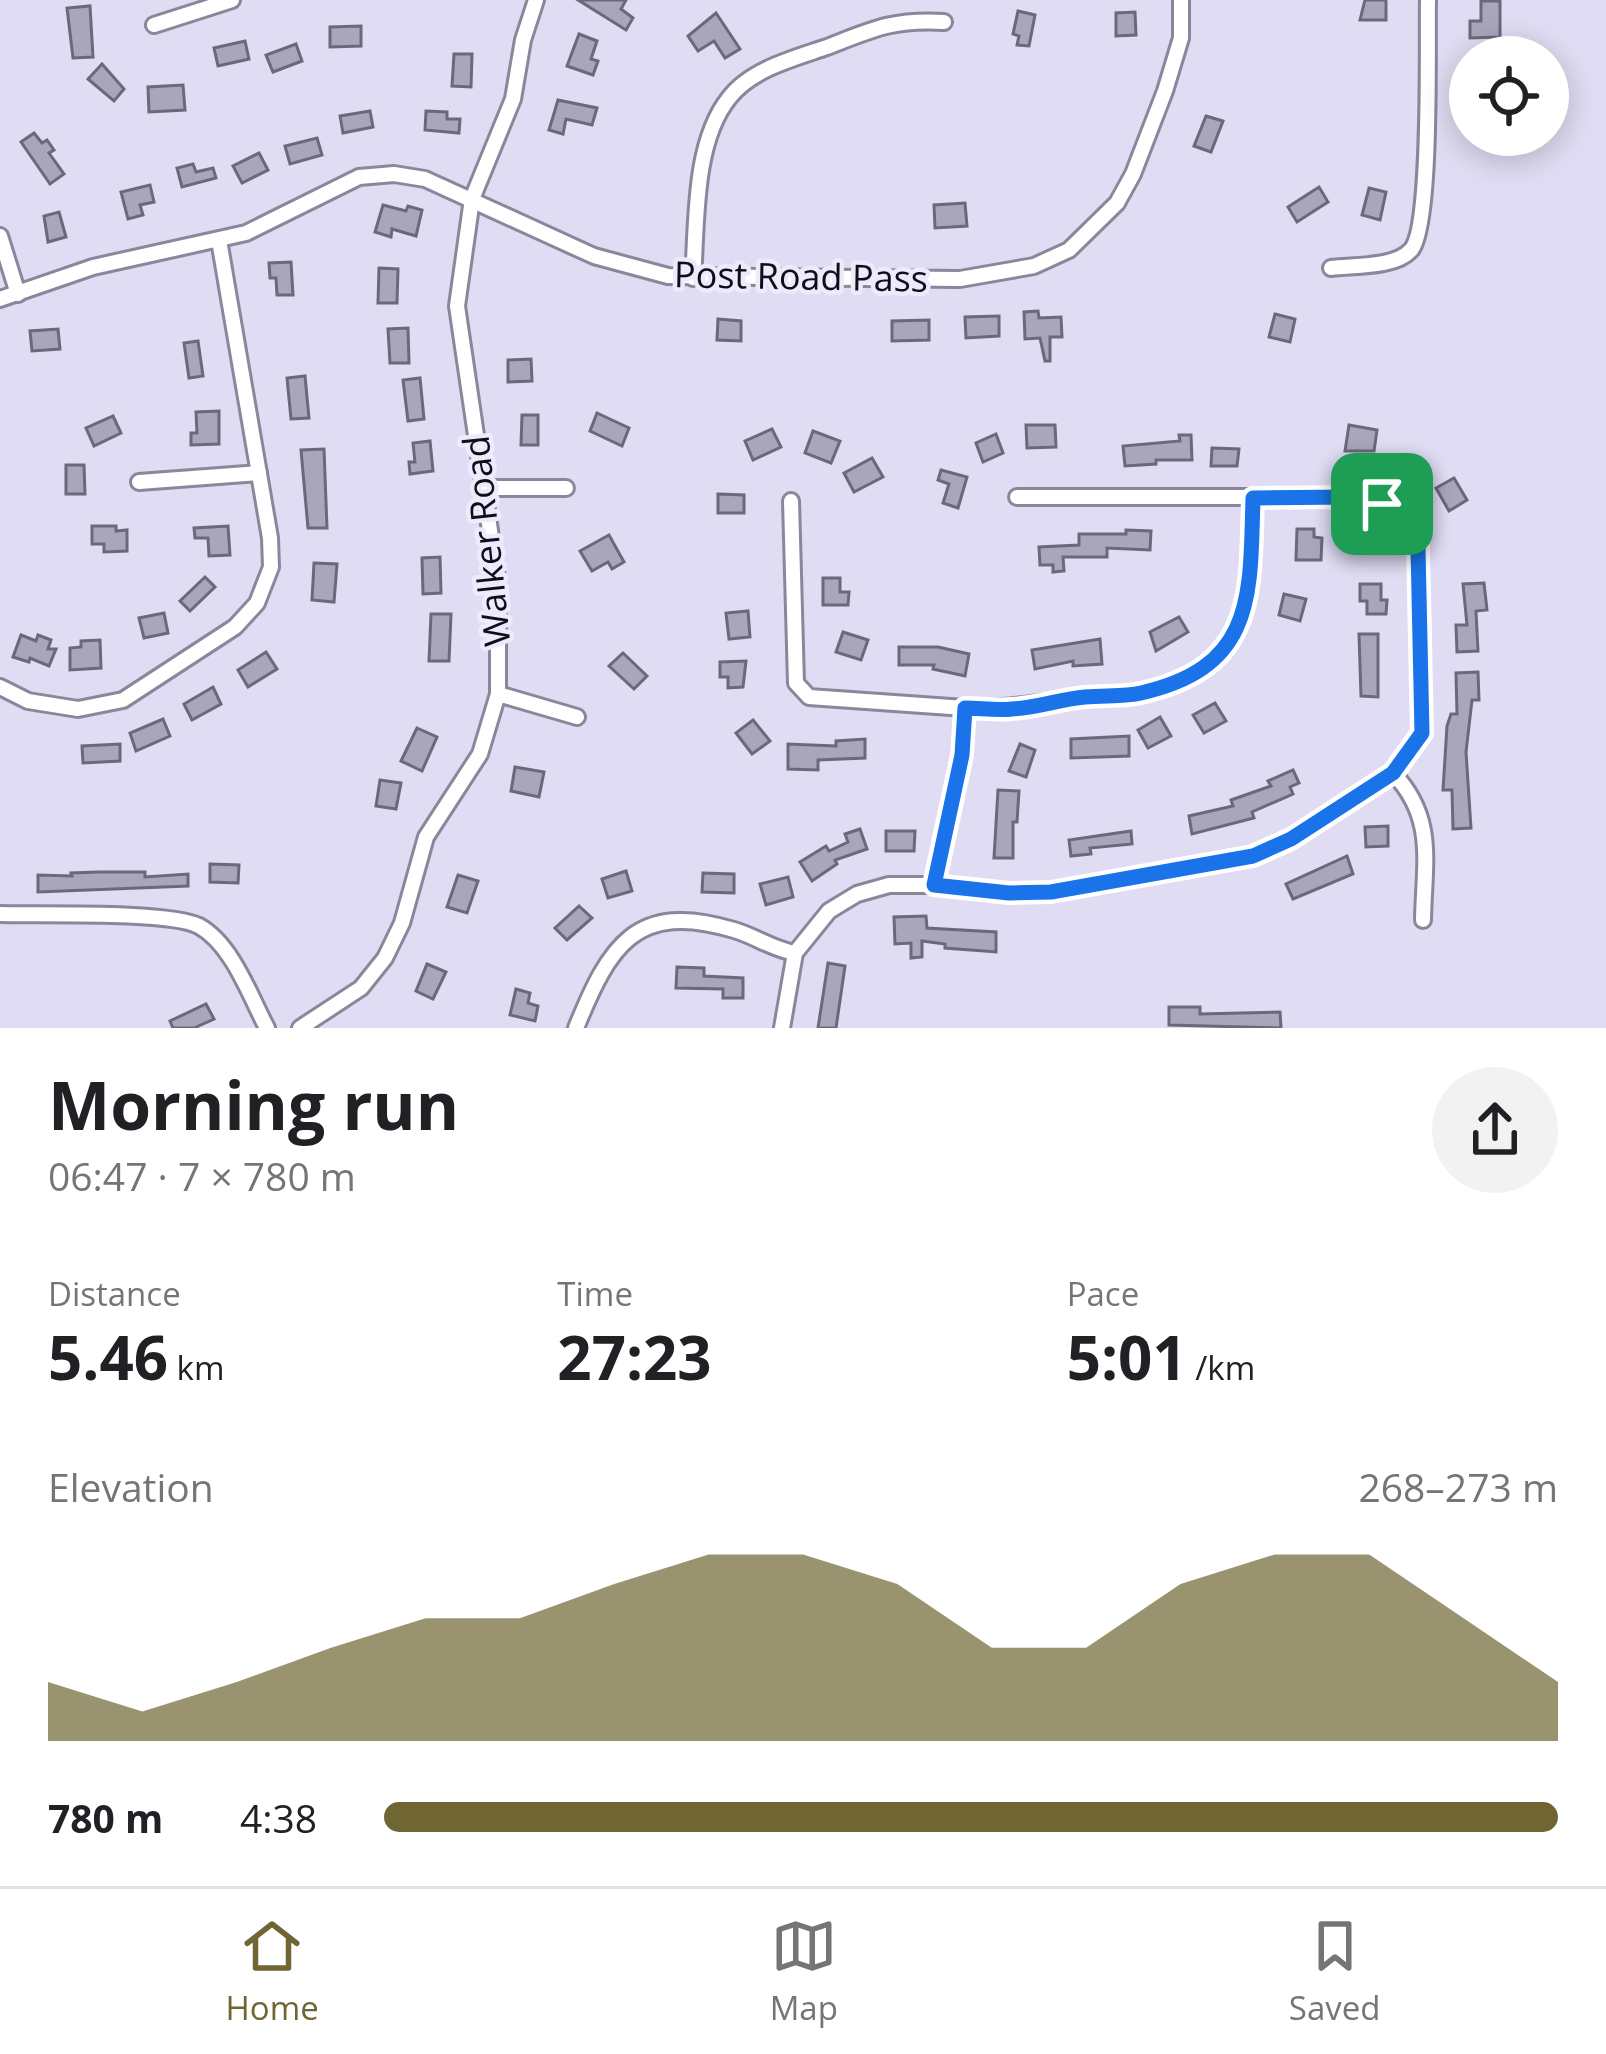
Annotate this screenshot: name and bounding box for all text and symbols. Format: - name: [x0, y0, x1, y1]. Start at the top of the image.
- map controls: [1449, 36, 1569, 156]
- button: locate: [1449, 36, 1569, 156]
- street label: Post Road Pass: [674, 249, 928, 303]
- street label: Walker Road: [451, 433, 521, 649]
- pin: [1331, 453, 1433, 555]
- icon: arrive: [1349, 471, 1415, 537]
- text: Morning run: [48, 1059, 459, 1149]
- button: share: [1432, 1067, 1558, 1193]
- text: 06:47 · 7 × 780 m: [48, 1149, 356, 1202]
- text: Distance: [48, 1271, 181, 1316]
- text: Time: [557, 1271, 633, 1316]
- text: Pace: [1067, 1271, 1139, 1316]
- text: 5.46: [48, 1316, 168, 1398]
- text: 27:23: [557, 1316, 712, 1398]
- text: 5:01: [1067, 1316, 1187, 1398]
- text: km: [168, 1345, 225, 1390]
- text: /km: [1187, 1345, 1255, 1390]
- text: Elevation: [48, 1460, 214, 1513]
- text: 268–273 m: [1358, 1460, 1558, 1513]
- text: 780 m: [48, 1791, 163, 1844]
- text: 4:38: [240, 1791, 317, 1844]
- tab: Home: [225, 1913, 319, 2030]
- tab: Map: [770, 1913, 838, 2030]
- tab: Saved: [1289, 1913, 1381, 2030]

